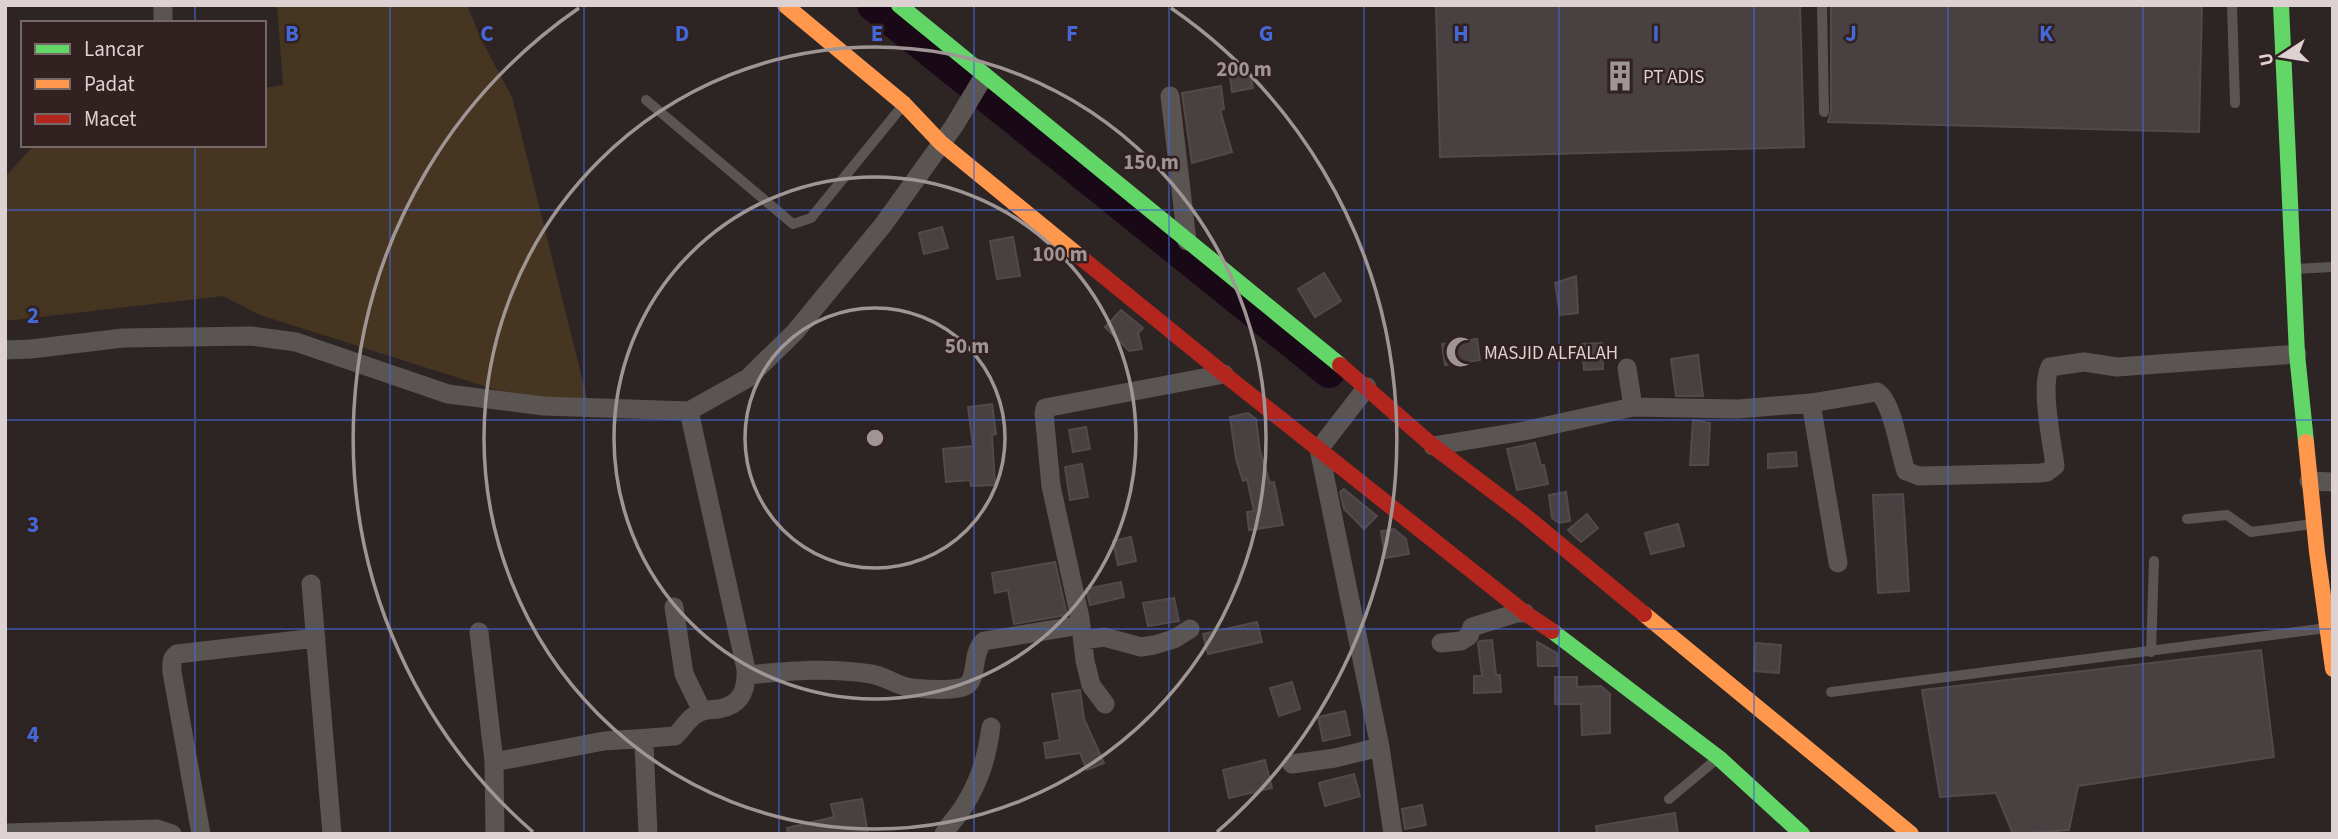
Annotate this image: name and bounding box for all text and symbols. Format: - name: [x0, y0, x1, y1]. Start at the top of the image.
- text: B: [285, 17, 299, 50]
- text: C: [480, 17, 494, 50]
- text: D: [675, 17, 689, 50]
- text: E: [871, 17, 883, 50]
- text: F: [1066, 17, 1078, 50]
- text: G: [1259, 17, 1273, 50]
- text: H: [1453, 17, 1469, 50]
- text: I: [1653, 17, 1659, 50]
- text: J: [1845, 17, 1857, 50]
- text: K: [2039, 17, 2054, 50]
- legend: [21, 21, 266, 147]
- north arrow: [2247, 21, 2317, 91]
- text: Lancar: [84, 34, 144, 64]
- text: U: [2252, 50, 2281, 68]
- text: 200 m: [1216, 54, 1272, 84]
- building icon: PT ADIS: [1603, 59, 1637, 93]
- place label: PT ADIS: [1643, 64, 1704, 91]
- text: Padat: [84, 69, 135, 99]
- text: Macet: [84, 104, 136, 134]
- text: 150 m: [1123, 147, 1179, 177]
- text: 100 m: [1032, 239, 1088, 269]
- text: 2: [27, 299, 39, 332]
- text: 50 m: [945, 331, 989, 361]
- mosque icon: MASJID ALFALAH: [1444, 335, 1478, 369]
- place label: MASJID ALFALAH: [1484, 340, 1618, 367]
- centre of rings: [863, 426, 887, 450]
- text: 3: [27, 508, 39, 541]
- text: 4: [27, 718, 39, 751]

